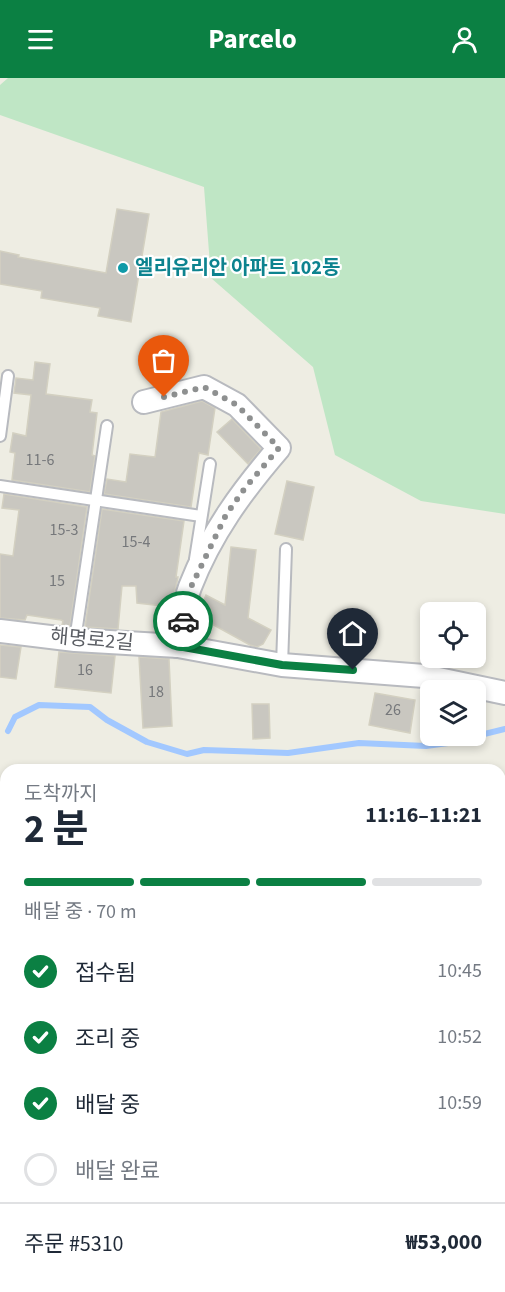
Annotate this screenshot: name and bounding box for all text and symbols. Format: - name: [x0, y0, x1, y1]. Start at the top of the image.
- text: Parcelo: [208, 20, 297, 59]
- icon: menu: [24, 23, 57, 56]
- icon: person: [448, 23, 481, 56]
- place label: 엘리유리안 아파트 102동: [135, 254, 340, 282]
- marker: 엘리유리안 아파트 102동: [116, 261, 130, 275]
- pin: [138, 335, 189, 397]
- icon: bag: [147, 344, 180, 377]
- house number: 11-6: [26, 449, 54, 471]
- house number: 15-3: [50, 519, 78, 541]
- house number: 15-4: [122, 531, 150, 553]
- house number: 15: [49, 570, 65, 592]
- courier: [153, 591, 213, 651]
- map controls: [420, 602, 486, 746]
- button: locate: [420, 602, 486, 668]
- icon: car: [167, 605, 200, 638]
- pin: [327, 608, 378, 670]
- icon: home: [336, 617, 369, 650]
- street label: 해명로2길: [49, 622, 135, 658]
- house number: 16: [77, 659, 93, 681]
- button: layers: [420, 680, 486, 746]
- house number: 18: [148, 681, 164, 703]
- house number: 26: [385, 699, 401, 721]
- text: 도착까지: [24, 780, 98, 808]
- text: 11:16–11:21: [365, 799, 482, 831]
- text: 2 분: [24, 802, 88, 858]
- text: 배달 중 · 70 m: [24, 898, 137, 926]
- icon: check: [24, 955, 57, 988]
- text: 접수됨: [75, 957, 136, 989]
- text: 10:45: [437, 957, 482, 985]
- icon: check: [24, 1021, 57, 1054]
- text: 조리 중: [75, 1023, 140, 1055]
- text: 10:52: [437, 1023, 482, 1051]
- icon: check: [24, 1087, 57, 1120]
- text: 배달 중: [75, 1089, 140, 1121]
- text: 10:59: [437, 1089, 482, 1117]
- text: 배달 완료: [75, 1155, 160, 1187]
- text: ₩53,000: [406, 1226, 482, 1258]
- text: 주문 #5310: [24, 1228, 124, 1260]

